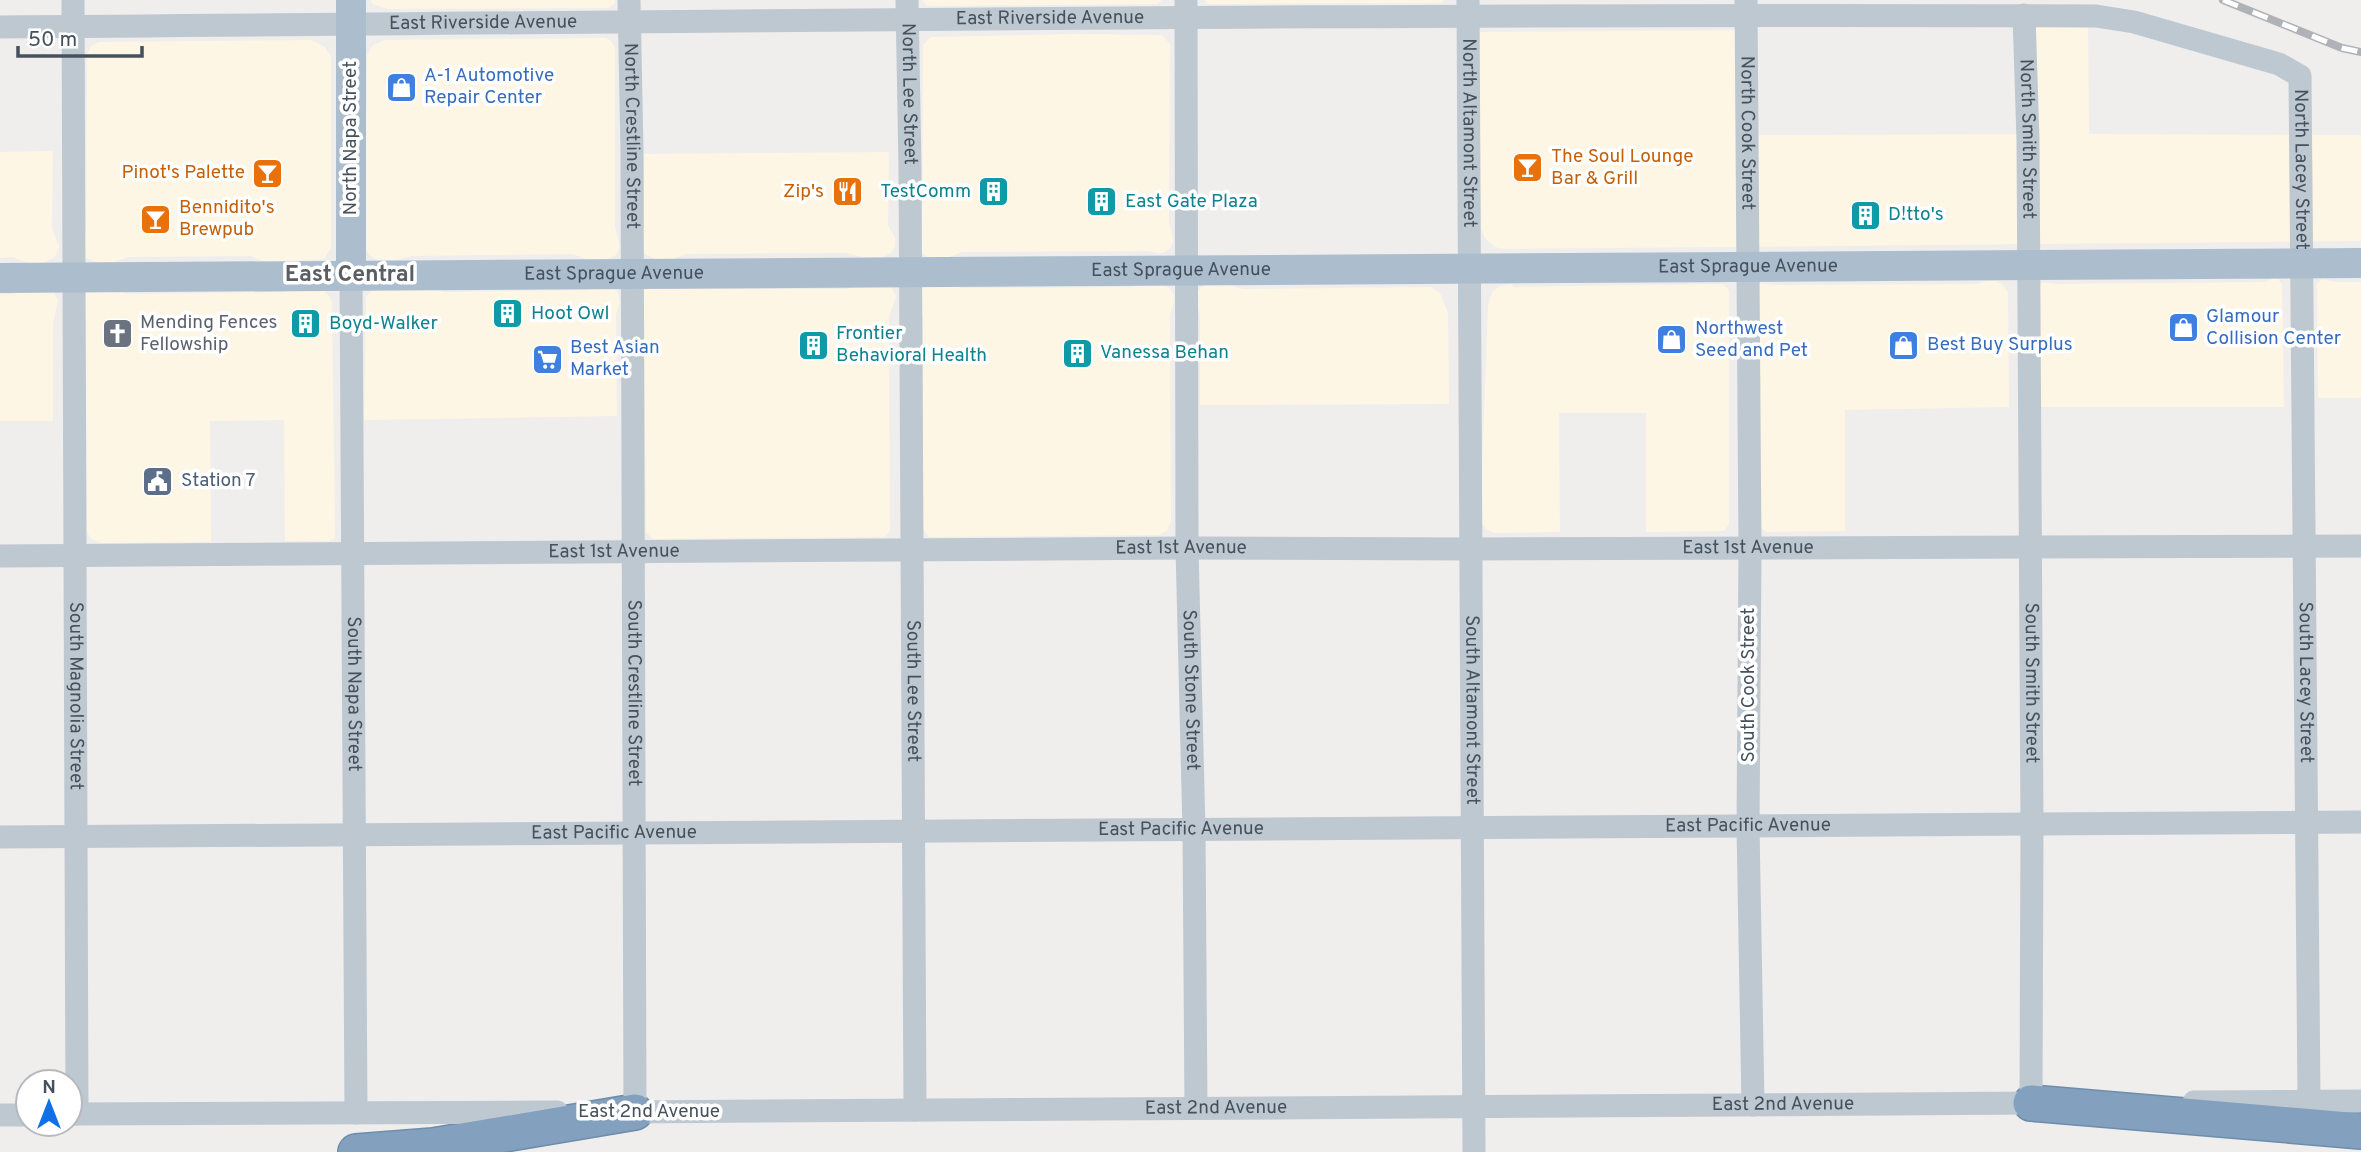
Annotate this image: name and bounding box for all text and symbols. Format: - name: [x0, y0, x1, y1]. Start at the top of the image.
- street label: East Riverside Avenue: [956, 6, 1144, 31]
- street label: East Riverside Avenue: [389, 10, 577, 36]
- scale bar: [18, 14, 142, 58]
- street label: North Lee Street: [895, 23, 922, 165]
- text: 50 m: [28, 27, 77, 54]
- street label: North Altamont Street: [1456, 38, 1481, 228]
- street label: North Crestline Street: [618, 43, 644, 229]
- street label: North Cook Street: [1734, 56, 1760, 210]
- street label: North Smith Street: [2013, 58, 2040, 219]
- street label: North Napa Street: [339, 61, 363, 215]
- place label: A-1 Automotive Repair Center: [424, 64, 554, 110]
- shop icon: A-1 Automotive Repair Center: [384, 70, 418, 104]
- street label: North Lacey Street: [2288, 89, 2314, 250]
- place label: The Soul Lounge Bar & Grill: [1551, 145, 1693, 191]
- bar icon: The Soul Lounge Bar & Grill: [1511, 151, 1545, 185]
- bar icon: Pinot's Palette: [251, 156, 285, 190]
- place label: Pinot's Palette: [121, 161, 245, 185]
- restaurant icon: Zip's: [830, 175, 864, 209]
- building icon: TestComm: [977, 175, 1011, 209]
- place label: Zip's: [783, 180, 824, 204]
- place label: TestComm: [880, 180, 971, 204]
- building icon: East Gate Plaza: [1085, 185, 1119, 219]
- place label: East Gate Plaza: [1125, 190, 1258, 214]
- place label: Bennidito's Brewpub: [179, 196, 275, 242]
- building icon: D!tto's: [1848, 198, 1882, 232]
- bar icon: Bennidito's Brewpub: [139, 202, 173, 236]
- place label: D!tto's: [1888, 203, 1944, 227]
- street label: East Sprague Avenue: [1658, 254, 1838, 279]
- street label: East Sprague Avenue: [1091, 258, 1271, 283]
- district label: East Central: [285, 261, 415, 290]
- street label: East Sprague Avenue: [524, 262, 704, 287]
- building icon: Hoot Owl: [491, 297, 525, 331]
- place label: Hoot Owl: [531, 302, 610, 326]
- place label: Glamour Collision Center: [2206, 305, 2342, 351]
- building icon: Boyd-Walker: [289, 307, 323, 341]
- place label: Mending Fences Fellowship: [140, 311, 278, 357]
- shop icon: Glamour Collision Center: [2166, 311, 2200, 345]
- place label: Boyd-Walker: [329, 312, 438, 336]
- church icon: Mending Fences Fellowship: [100, 317, 134, 351]
- place label: Northwest Seed and Pet: [1695, 317, 1808, 363]
- place label: Frontier Behavioral Health: [836, 322, 987, 368]
- shop icon: Northwest Seed and Pet: [1655, 323, 1689, 357]
- building icon: Frontier Behavioral Health: [796, 328, 830, 362]
- shop icon: Best Buy Surplus: [1887, 328, 1921, 362]
- place label: Best Buy Surplus: [1927, 333, 2073, 357]
- place label: Best Asian Market: [570, 336, 660, 382]
- building icon: Vanessa Behan: [1060, 336, 1094, 370]
- place label: Vanessa Behan: [1100, 341, 1229, 365]
- supermarket icon: Best Asian Market: [530, 342, 564, 376]
- public building icon: Station 7: [141, 464, 175, 498]
- place label: Station 7: [181, 469, 255, 493]
- street label: East 1st Avenue: [1115, 536, 1247, 560]
- street label: East 1st Avenue: [1682, 536, 1814, 560]
- street label: East 1st Avenue: [548, 539, 680, 564]
- street label: South Crestline Street: [621, 599, 646, 787]
- street label: South Lacey Street: [2293, 601, 2318, 763]
- street label: South Magnolia Street: [63, 602, 88, 790]
- street label: South Smith Street: [2019, 602, 2044, 764]
- street label: South Cook Street: [1737, 607, 1761, 763]
- street label: South Stone Street: [1177, 609, 1205, 771]
- street label: South Altamont Street: [1459, 615, 1484, 805]
- street label: South Napa Street: [341, 616, 366, 772]
- street label: South Lee Street: [900, 620, 925, 762]
- street label: East Pacific Avenue: [1665, 813, 1831, 838]
- street label: East Pacific Avenue: [1098, 817, 1264, 842]
- street label: East Pacific Avenue: [531, 821, 697, 846]
- north arrow: [14, 1068, 84, 1138]
- text: N: [42, 1076, 56, 1100]
- street label: East 2nd Avenue: [1712, 1092, 1854, 1117]
- street label: East 2nd Avenue: [1145, 1096, 1287, 1121]
- street label: East 2nd Avenue: [578, 1100, 720, 1124]

